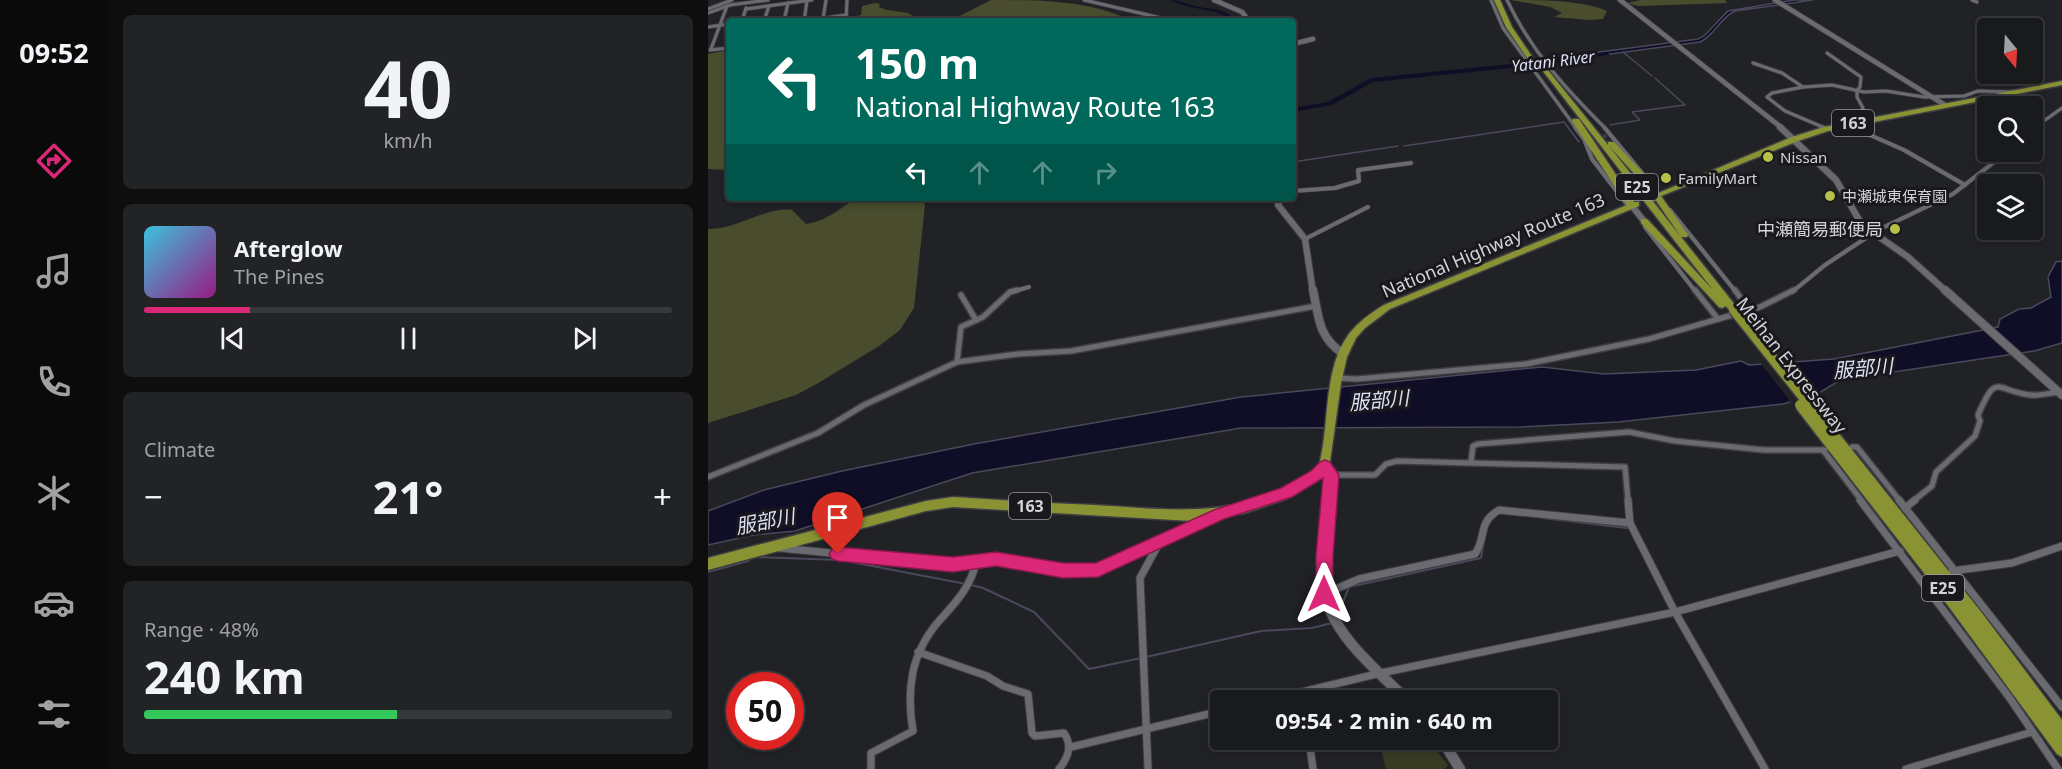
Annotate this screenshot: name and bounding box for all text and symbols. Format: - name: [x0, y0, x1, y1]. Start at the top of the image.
- north arrow: [1977, 18, 2043, 84]
- map controls: [1977, 18, 2043, 240]
- text: 09:52: [19, 34, 89, 71]
- text: 150 m: [855, 34, 979, 91]
- text: 40: [363, 35, 453, 141]
- icon: left: [756, 42, 834, 120]
- water label: Yatani River: [1510, 45, 1596, 77]
- text: National Highway Route 163: [855, 88, 1215, 125]
- button: search: [1977, 96, 2043, 162]
- road number: 163: [1832, 110, 1874, 136]
- text: km/h: [383, 127, 433, 154]
- icon: directions: [33, 140, 75, 182]
- place label: Nissan: [1780, 147, 1827, 167]
- marker: Nissan: [1761, 150, 1775, 164]
- icon: left: [900, 156, 933, 189]
- icon: ahead: [963, 156, 996, 189]
- icon: ahead: [1026, 156, 1059, 189]
- icon: right: [1089, 156, 1122, 189]
- place label: FamilyMart: [1678, 168, 1758, 188]
- marker: FamilyMart: [1659, 171, 1673, 185]
- road number: E25: [1616, 174, 1658, 200]
- button: layers: [1977, 174, 2043, 240]
- place label: 中瀬城東保育園: [1842, 186, 1947, 206]
- street label: National Highway Route 163: [1378, 187, 1608, 303]
- marker: 中瀬城東保育園: [1823, 189, 1837, 203]
- place label: 中瀬簡易郵便局: [1757, 217, 1883, 241]
- marker: 中瀬簡易郵便局: [1888, 222, 1902, 236]
- text: Afterglow: [234, 233, 343, 263]
- icon: music: [33, 250, 75, 292]
- text: The Pines: [234, 263, 324, 290]
- street label: Meihan Expressway: [1731, 292, 1853, 439]
- icon: previous: [216, 322, 249, 355]
- icon: pause: [392, 322, 425, 355]
- icon: next: [568, 322, 601, 355]
- water label: 服部川: [1832, 352, 1896, 384]
- icon: phone: [33, 361, 75, 403]
- water label: 服部川: [1348, 384, 1412, 416]
- text: Climate: [144, 436, 215, 463]
- text: 21°: [373, 466, 443, 527]
- icon: climate: [33, 472, 75, 514]
- text: −: [144, 474, 163, 519]
- text: +: [653, 474, 672, 519]
- pin: [812, 492, 863, 554]
- road number: 163: [1009, 493, 1051, 519]
- icon: arrive: [821, 501, 854, 534]
- water label: 服部川: [733, 502, 799, 540]
- position arrow: [1292, 562, 1356, 626]
- road number: E25: [1922, 575, 1964, 601]
- icon: car: [33, 582, 75, 624]
- text: Range · 48%: [144, 616, 259, 643]
- text: 240 km: [144, 646, 305, 707]
- speed limit sign: 50: [726, 672, 804, 750]
- icon: filters: [33, 693, 75, 735]
- text: 09:54 · 2 min · 640 m: [1275, 705, 1493, 735]

